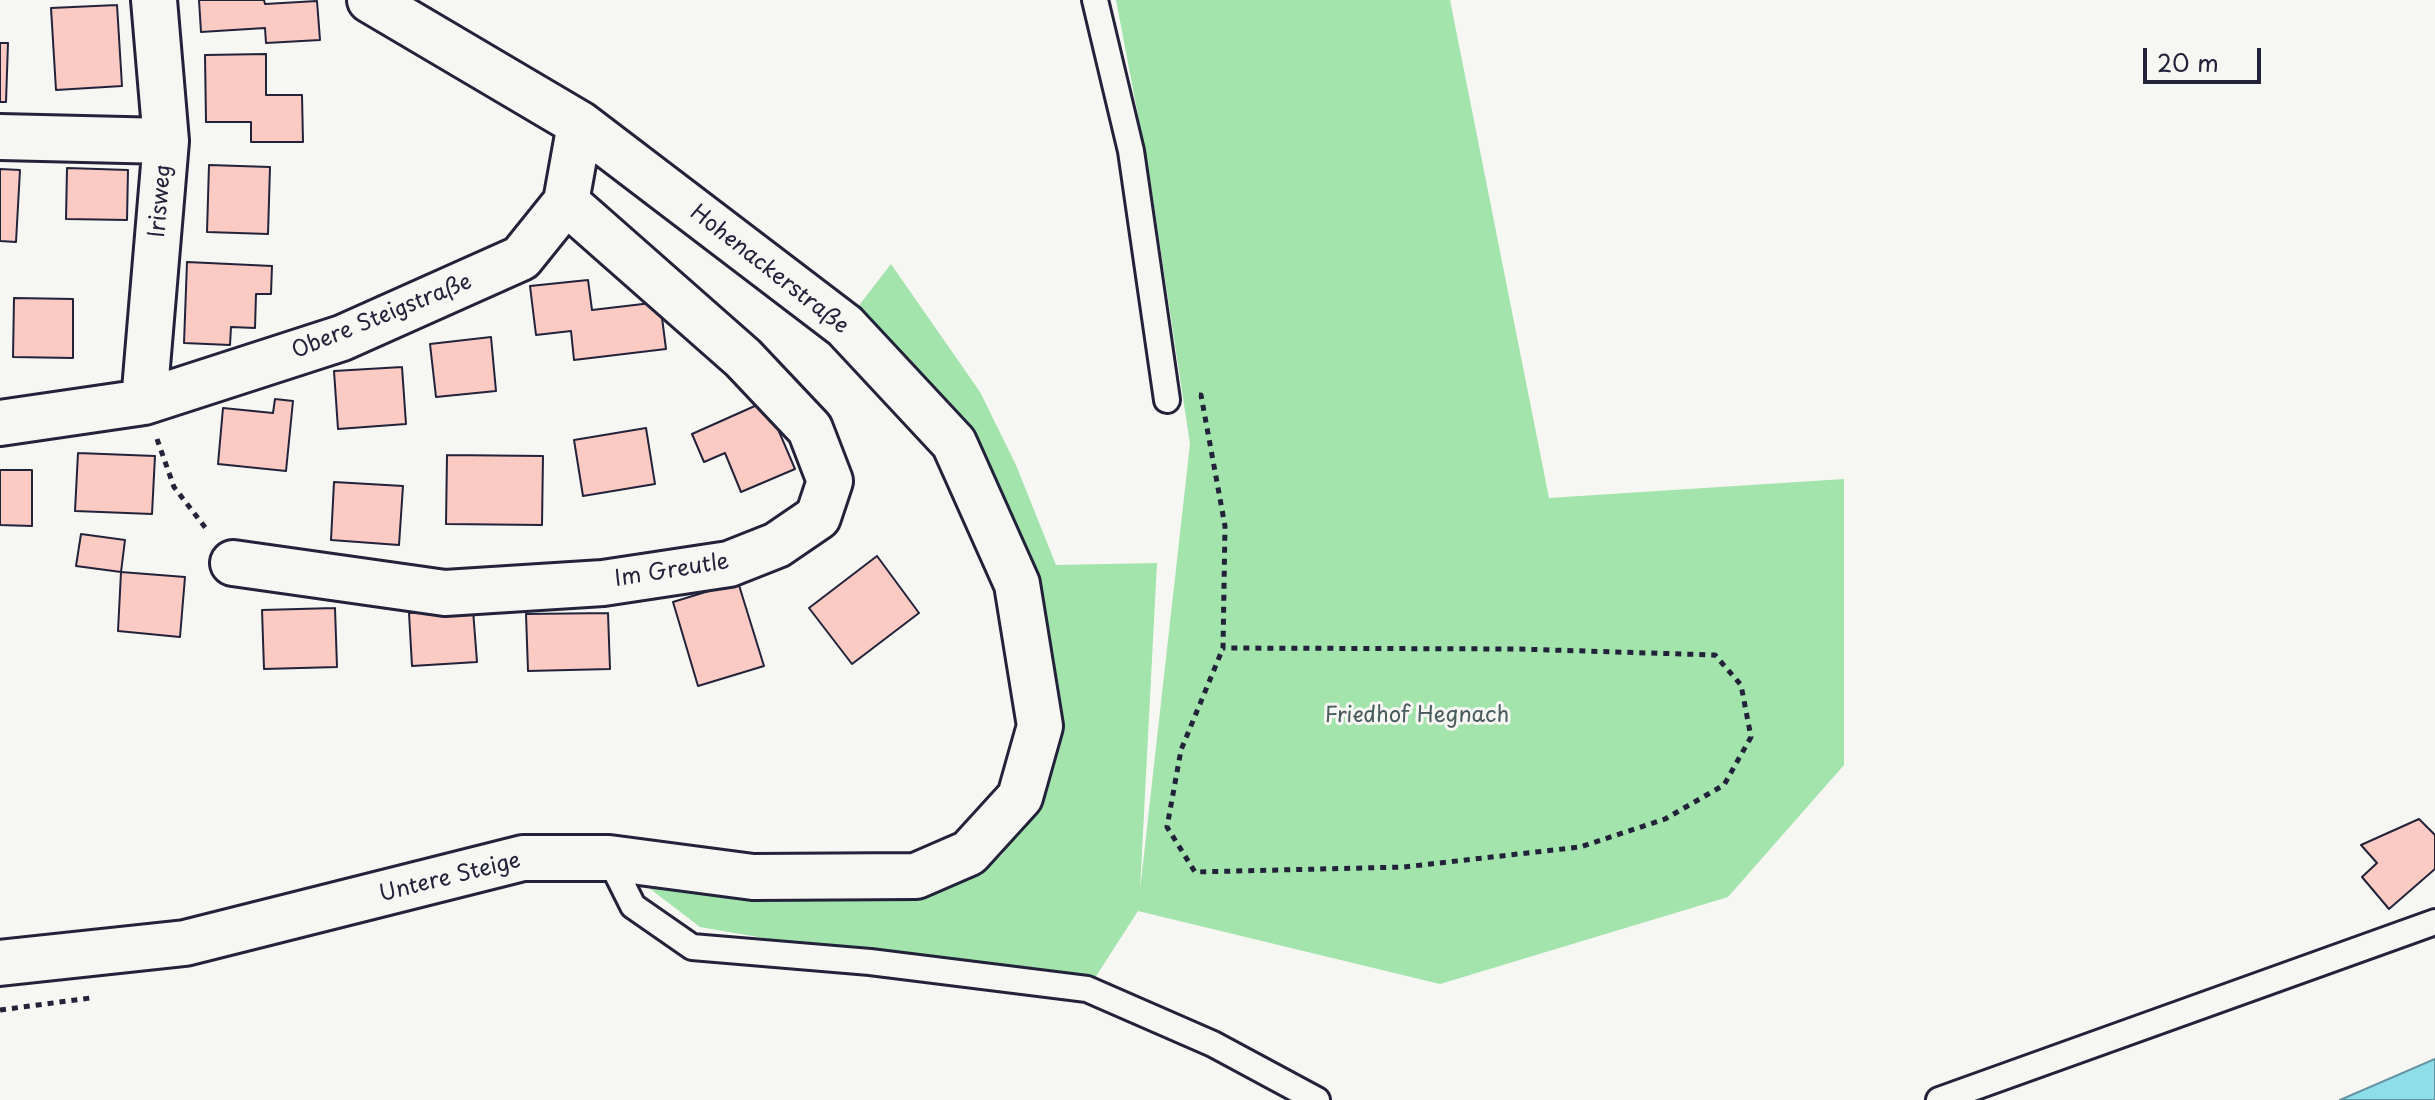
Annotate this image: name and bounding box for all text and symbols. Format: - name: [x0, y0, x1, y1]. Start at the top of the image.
- scale bar: [2147, 32, 2265, 82]
- text: 20 m: [2157, 44, 2219, 80]
- street label: Irisweg: [145, 163, 177, 239]
- street label: Hohenackerstraße: [684, 200, 854, 340]
- street label: Obere Steigstraße: [288, 269, 476, 365]
- street label: Im Greutle: [613, 549, 731, 593]
- park label: Friedhof Hegnach: [1325, 703, 1509, 729]
- street label: Untere Steige: [377, 848, 523, 908]

